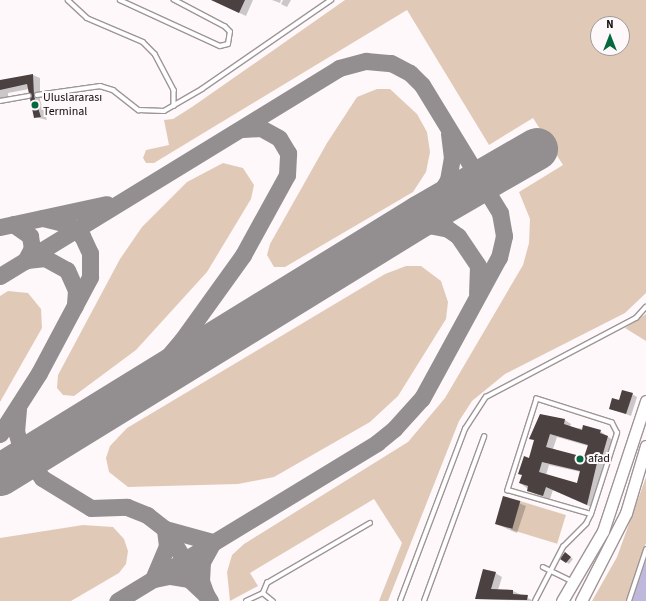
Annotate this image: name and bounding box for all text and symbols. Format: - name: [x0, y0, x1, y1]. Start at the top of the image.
- north arrow: [590, 16, 630, 56]
- text: N: [606, 17, 614, 32]
- place label: Uluslararası Terminal: [43, 91, 102, 119]
- marker: Uluslararası Terminal: [30, 100, 40, 110]
- place label: afad: [588, 452, 610, 466]
- marker: afad: [575, 454, 585, 464]

